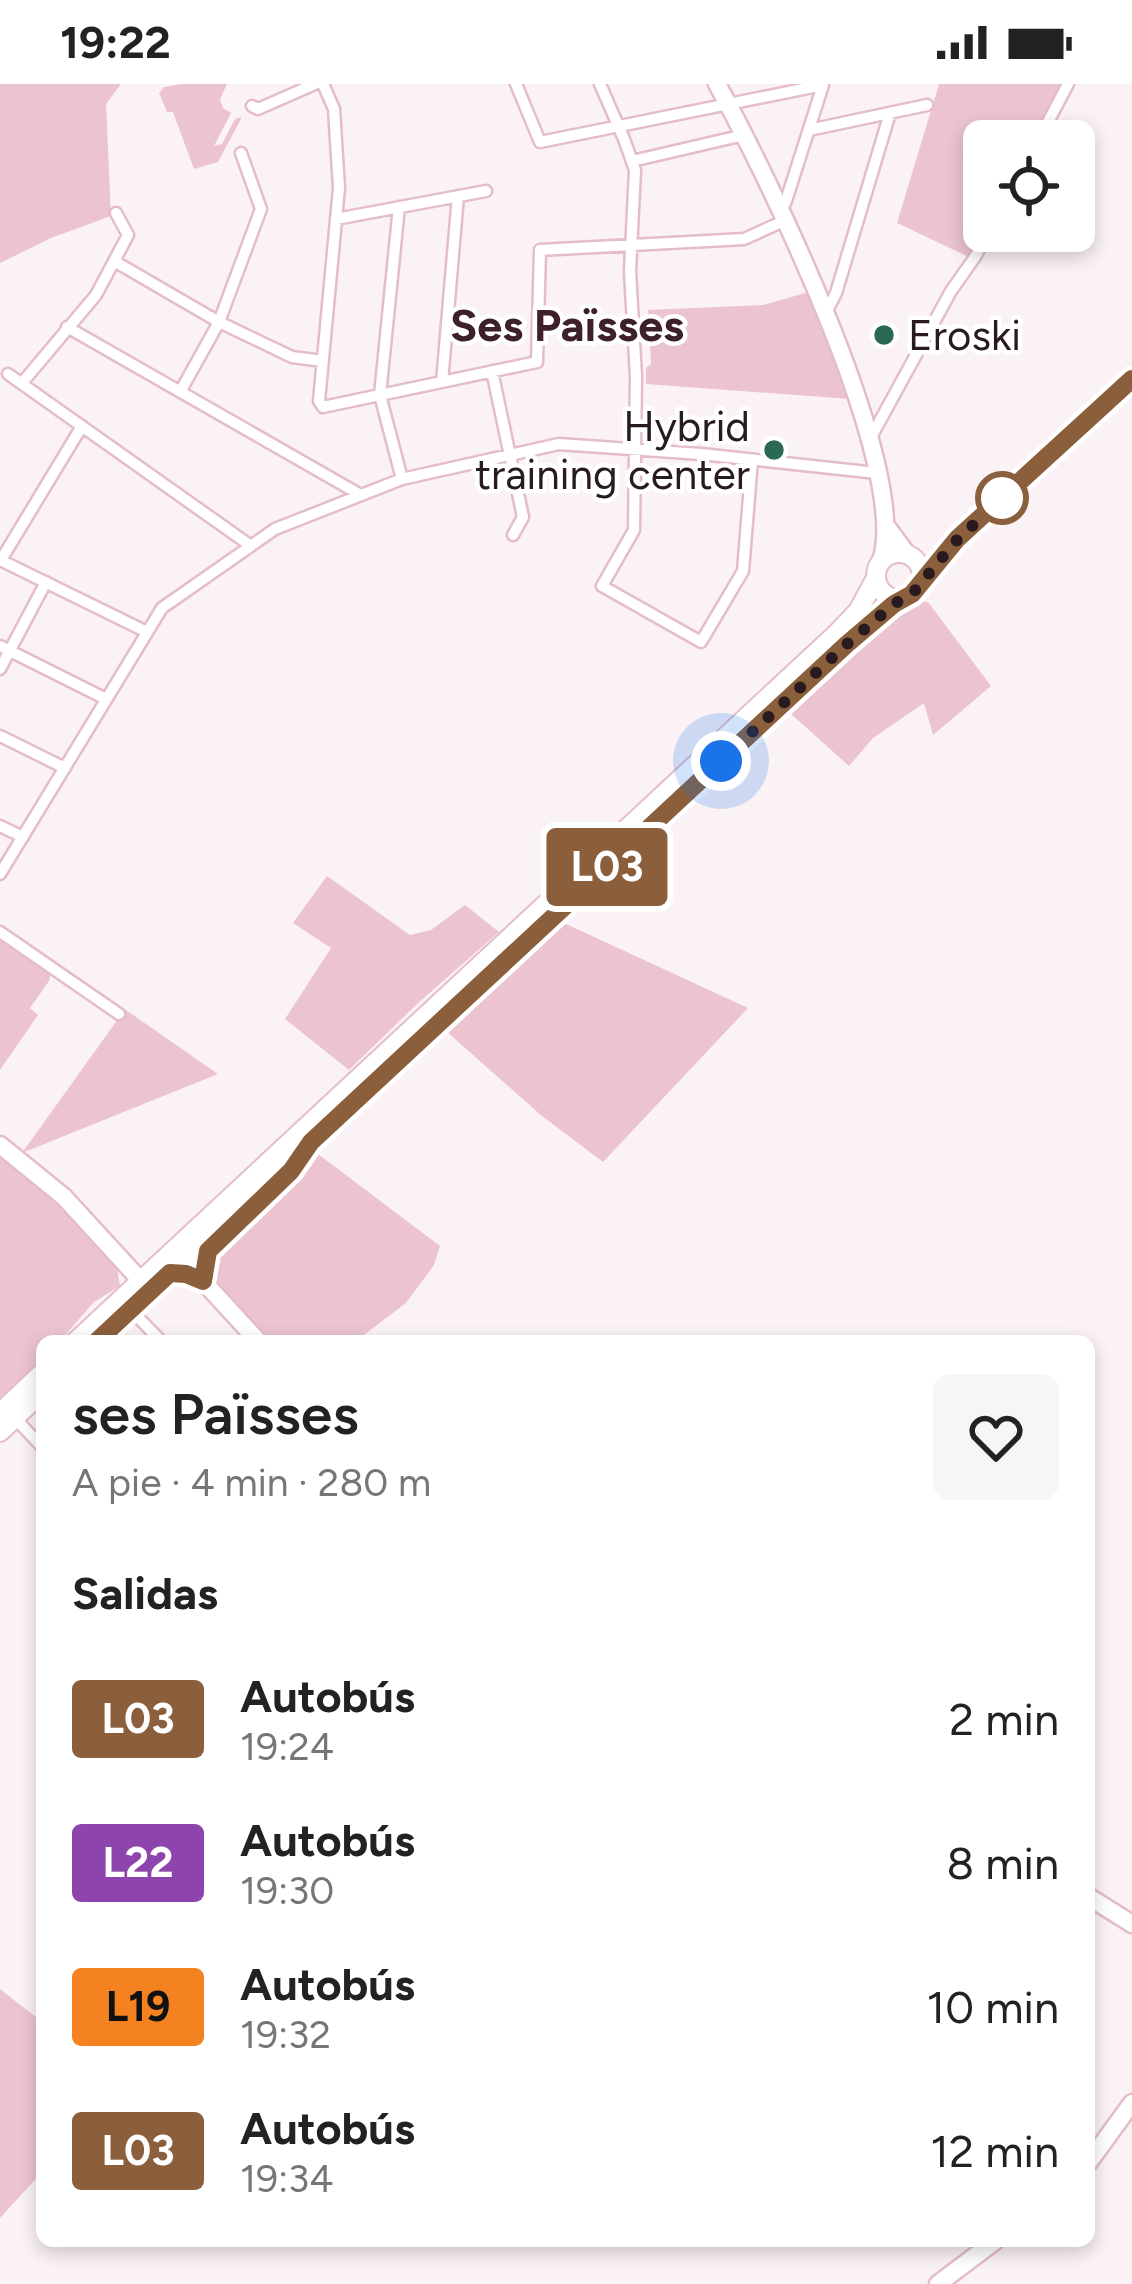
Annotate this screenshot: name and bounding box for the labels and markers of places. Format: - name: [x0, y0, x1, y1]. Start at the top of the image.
- place label: Eroski: [908, 310, 1021, 361]
- marker: Eroski: [871, 322, 897, 348]
- place label: Hybrid training center: [475, 401, 750, 500]
- marker: Hybrid training center: [761, 437, 787, 463]
- unlabelled marker: [977, 473, 1027, 523]

